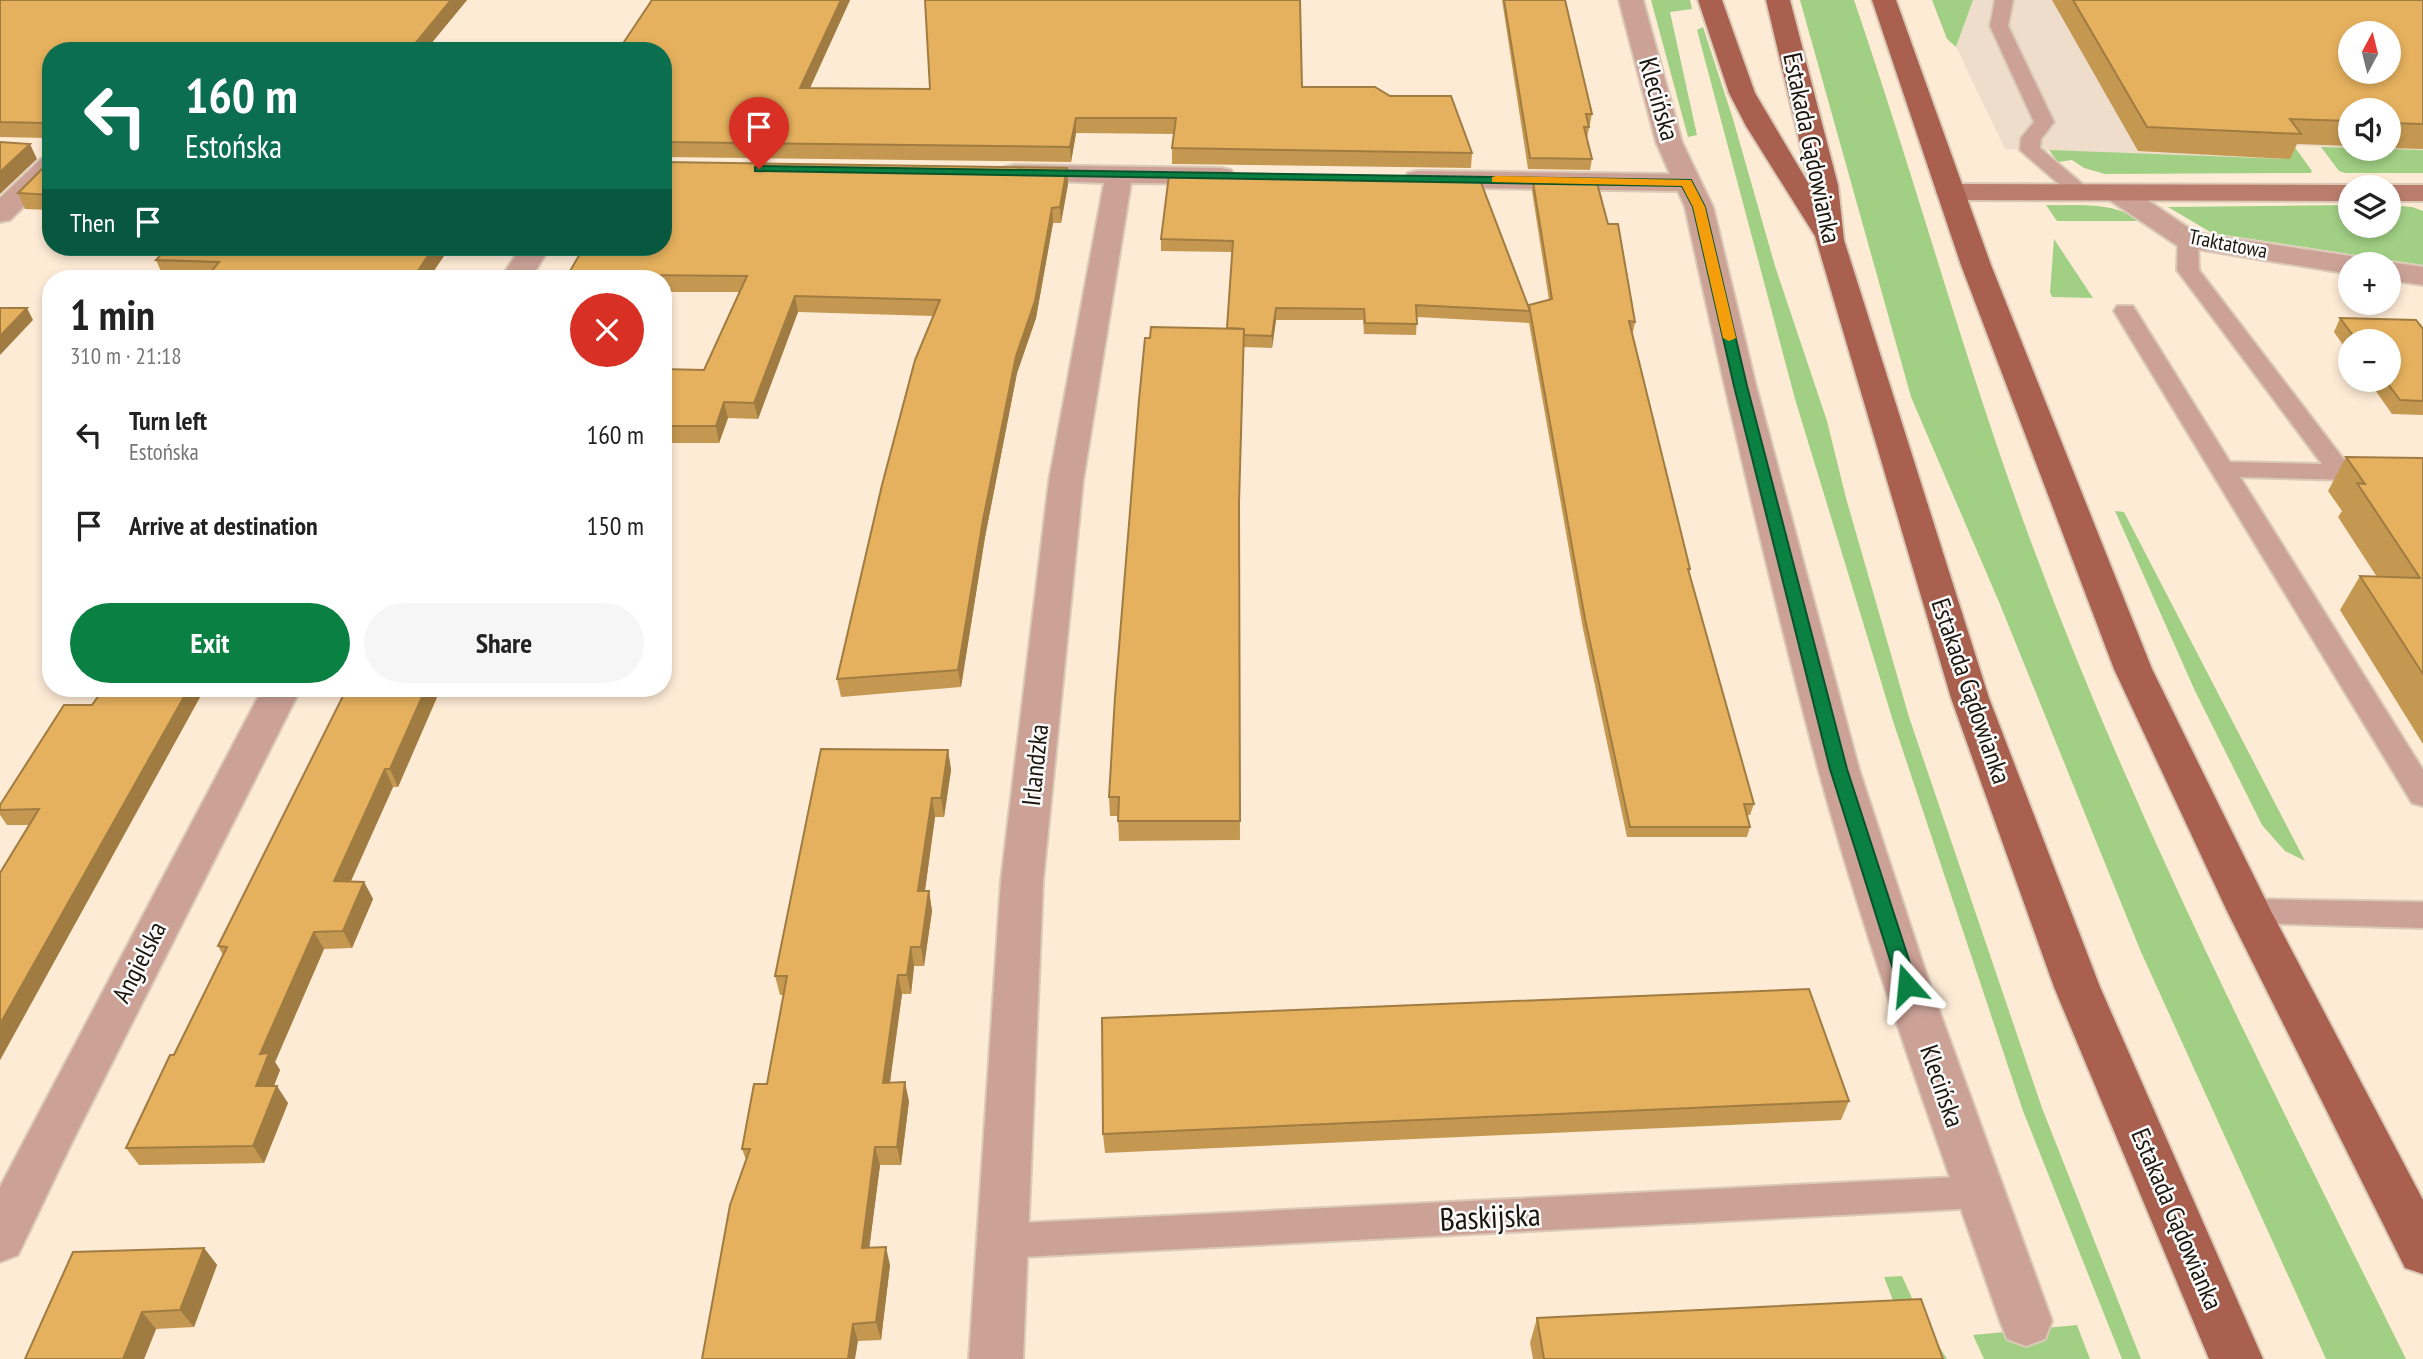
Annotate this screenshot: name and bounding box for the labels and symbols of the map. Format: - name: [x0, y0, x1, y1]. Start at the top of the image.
- north arrow: [2338, 21, 2401, 84]
- street label: Estakada Gądowianka: [1776, 50, 1849, 246]
- street label: Klecińska: [1632, 53, 1687, 144]
- pin: [729, 97, 789, 169]
- street label: Traktatowa: [2187, 223, 2270, 264]
- street label: Estakada Gądowianka: [1924, 594, 2019, 788]
- street label: Irlandzka: [1014, 722, 1055, 808]
- street label: Angielska: [104, 916, 173, 1008]
- position arrow: [1870, 948, 1944, 1022]
- street label: Klecińska: [1913, 1040, 1972, 1131]
- street label: Estakada Gądowianka: [2124, 1123, 2231, 1314]
- street label: Baskijska: [1438, 1192, 1541, 1240]

